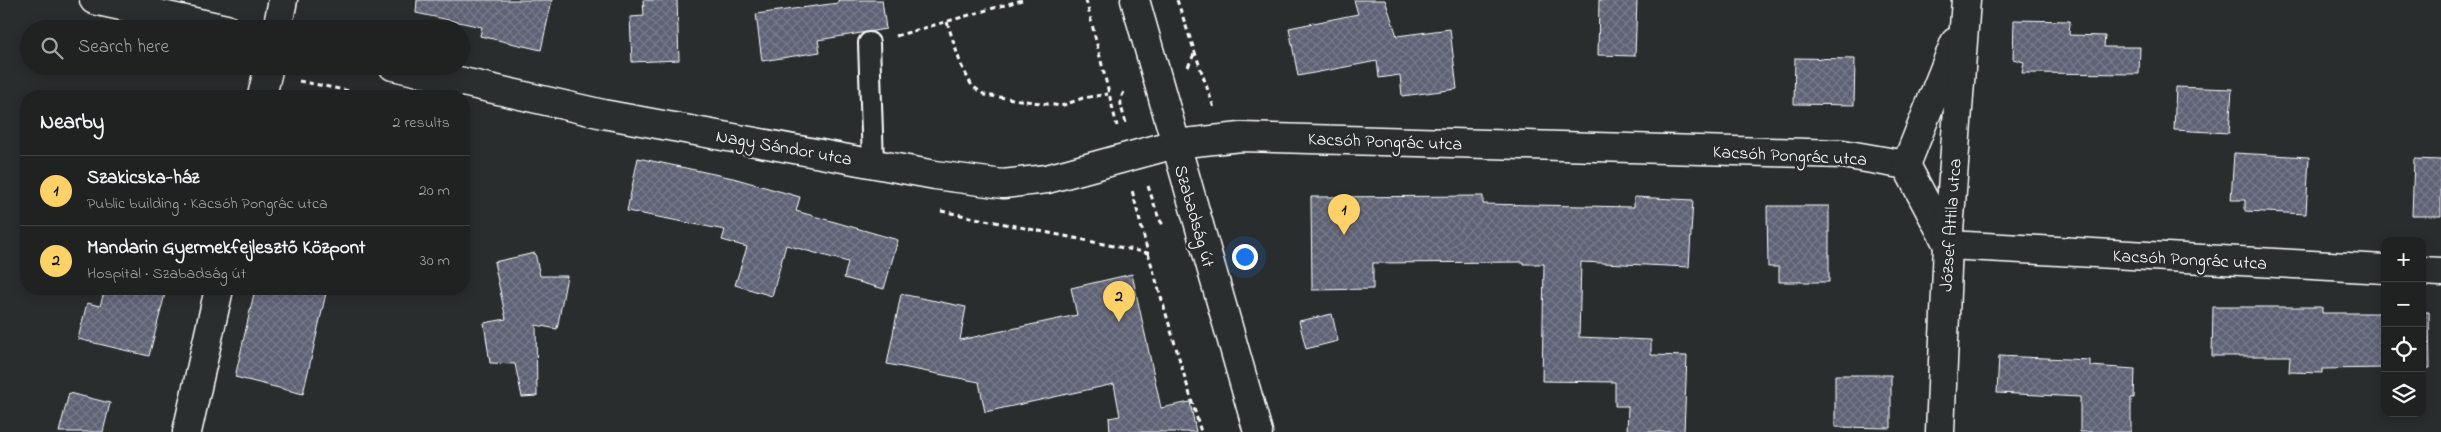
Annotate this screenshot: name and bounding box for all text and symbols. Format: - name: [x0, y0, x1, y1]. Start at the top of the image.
- search box: [20, 20, 470, 75]
- icon: search: [38, 34, 66, 62]
- text: Search here: [78, 34, 169, 61]
- text: Nearby: [40, 108, 104, 138]
- text: 2 results: [392, 111, 450, 135]
- street label: Nagy Sándor utca: [713, 124, 854, 175]
- street label: Kacsóh Pongrác utca: [1307, 127, 1463, 160]
- street label: Kacsóh Pongrác utca: [1712, 140, 1868, 175]
- street label: József Attila utca: [1934, 158, 1970, 293]
- street label: Szabadság út: [1165, 162, 1220, 271]
- text: Szakicska-ház: [87, 165, 200, 192]
- text: 1: [53, 179, 59, 203]
- text: 20 m: [419, 179, 450, 203]
- text: Public building · Kacsóh Pongrác utca: [87, 192, 328, 216]
- pin: 1: [1328, 194, 1360, 235]
- text: Mandarin Gyermekfejlesztő Központ: [87, 235, 365, 262]
- map controls: [2381, 237, 2426, 417]
- button: +: [2381, 237, 2426, 282]
- your location: [1232, 244, 1258, 270]
- street label: Kacsóh Pongrác utca: [2112, 244, 2268, 279]
- text: 2: [52, 249, 60, 273]
- text: 30 m: [420, 249, 450, 273]
- text: Hospital · Szabadság út: [87, 262, 246, 286]
- pin: 2: [1103, 281, 1135, 322]
- button: −: [2381, 282, 2426, 327]
- button: locate: [2381, 327, 2426, 372]
- button: layers: [2381, 372, 2426, 417]

